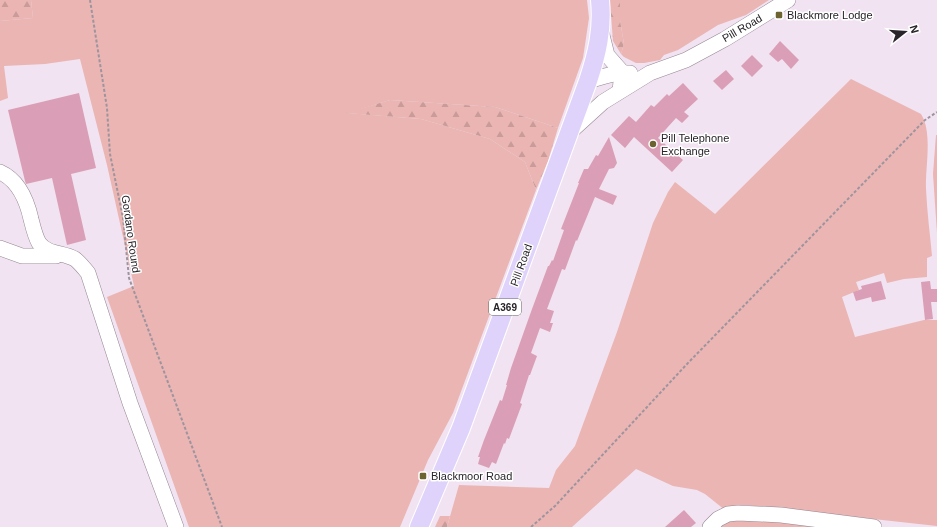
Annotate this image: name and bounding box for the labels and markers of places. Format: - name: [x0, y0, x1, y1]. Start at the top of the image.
- place label: Blackmore Lodge: [787, 9, 873, 21]
- marker: Blackmore Lodge: [774, 10, 784, 20]
- place label: Pill Telephone Exchange: [661, 132, 729, 157]
- marker: Pill Telephone Exchange: [648, 139, 658, 149]
- place label: Blackmoor Road: [431, 470, 512, 482]
- marker: Blackmoor Road: [418, 471, 428, 481]

